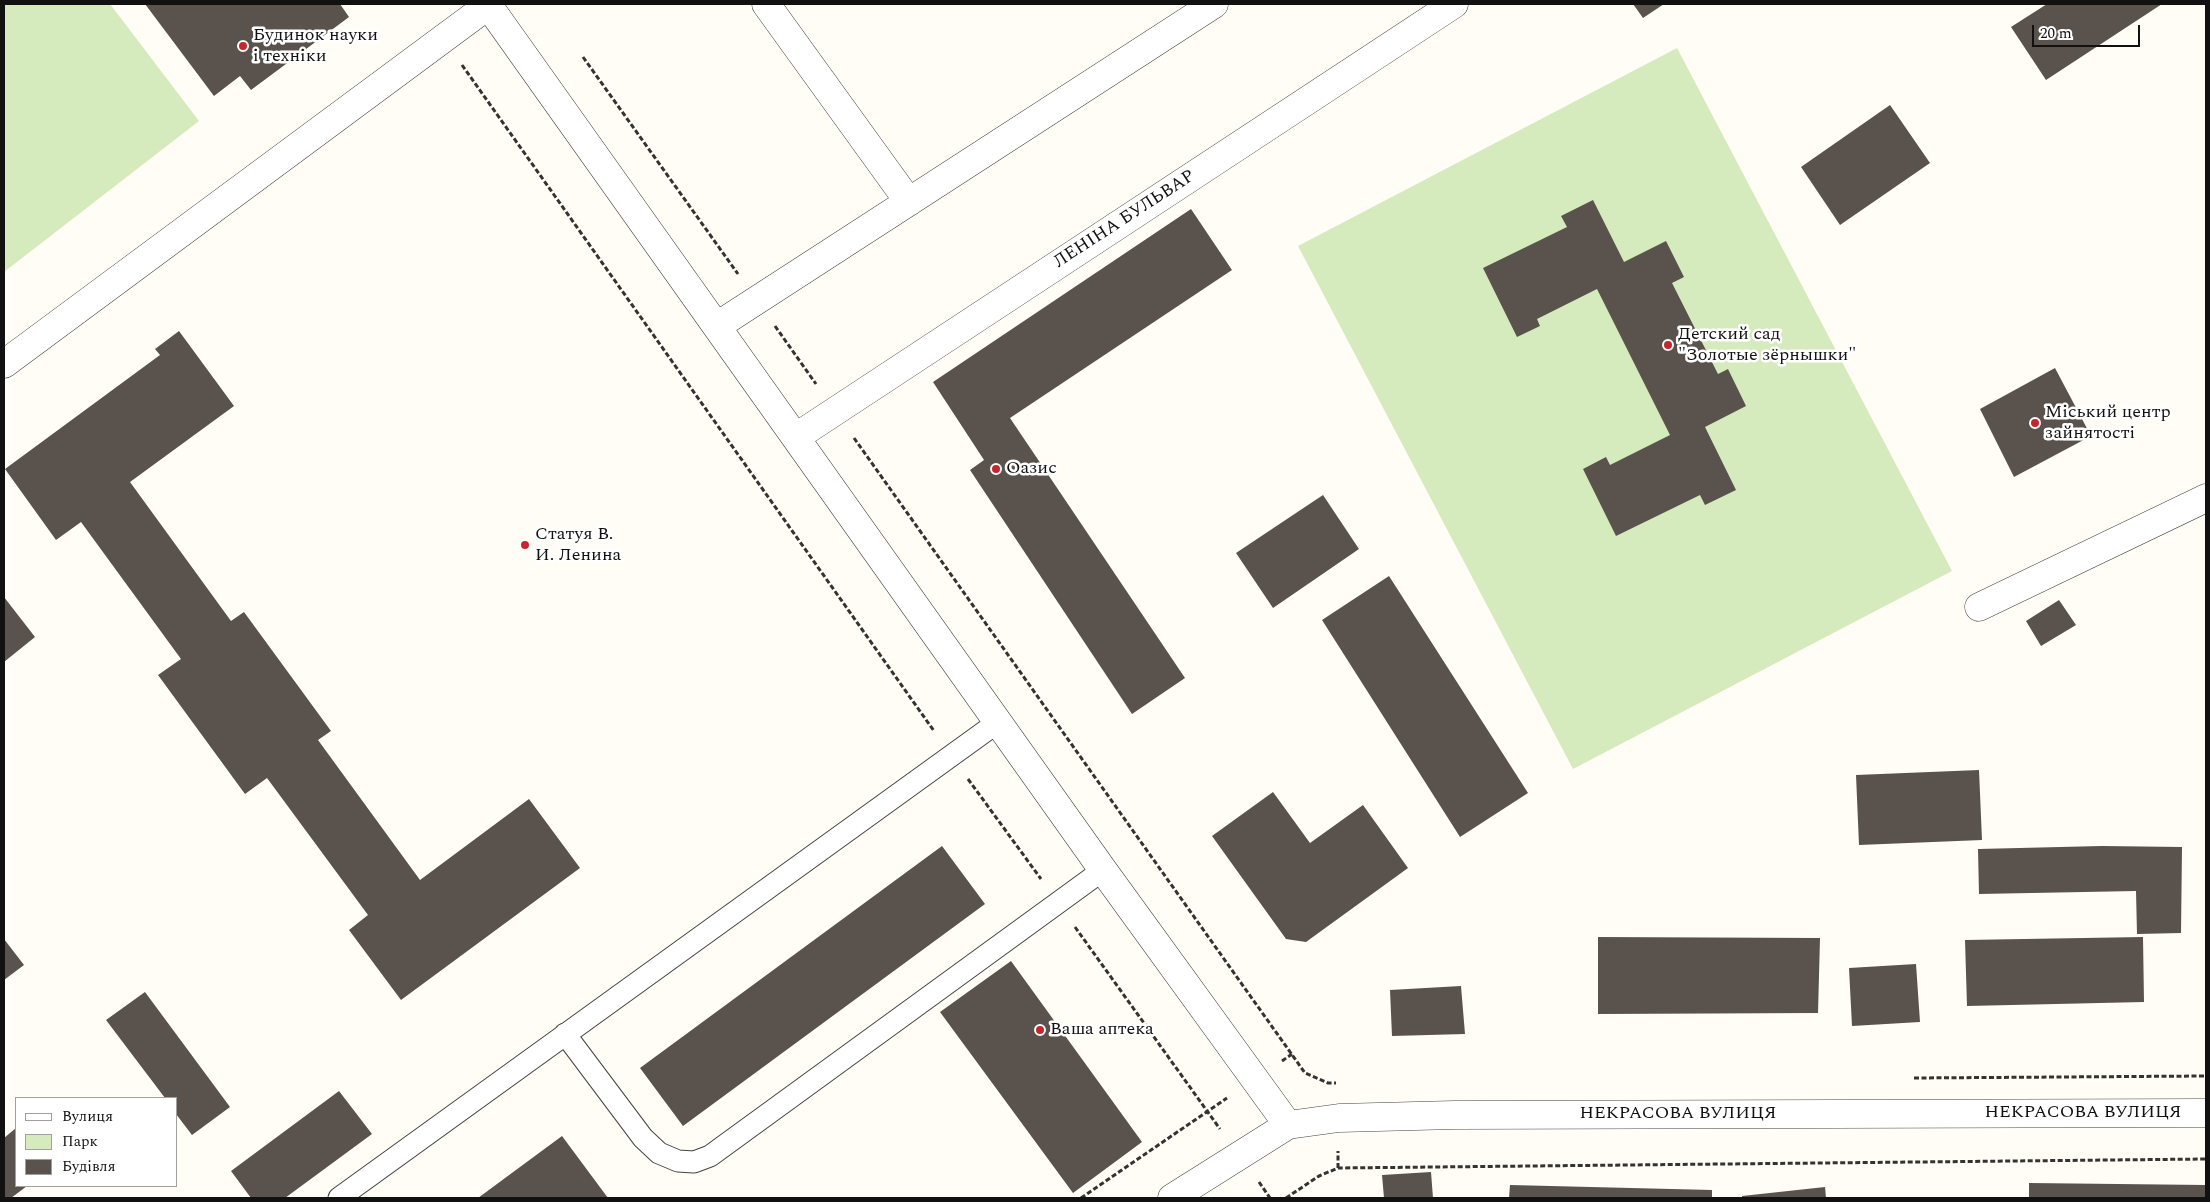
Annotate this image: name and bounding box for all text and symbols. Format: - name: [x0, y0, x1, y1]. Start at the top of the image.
- scale bar: [2035, 15, 2142, 47]
- text: 20 m: [2040, 22, 2072, 45]
- place label: Будинок науки і техніки: [253, 25, 378, 68]
- marker: Будинок науки і техніки: [237, 40, 249, 52]
- street label: ЛЕНІНА БУЛЬВАР: [1050, 166, 1200, 274]
- place label: Детский сад "Золотые зёрнышки": [1678, 324, 1856, 366]
- marker: Детский сад "Золотые зёрнышки": [1662, 339, 1674, 351]
- place label: Міський центр зайнятості: [2045, 402, 2171, 444]
- marker: Міський центр зайнятості: [2029, 417, 2041, 429]
- place label: Оазис: [1006, 458, 1057, 480]
- marker: Оазис: [990, 463, 1002, 475]
- place label: Статуя В. И. Ленина: [535, 524, 621, 566]
- marker: Статуя В. И. Ленина: [519, 539, 531, 551]
- place label: Ваша аптека: [1050, 1019, 1154, 1041]
- marker: Ваша аптека: [1034, 1024, 1046, 1036]
- legend: [15, 1097, 178, 1187]
- street label: НЕКРАСОВА ВУЛИЦЯ: [1984, 1102, 2182, 1124]
- street label: НЕКРАСОВА ВУЛИЦЯ: [1579, 1103, 1777, 1125]
- text: Вулиця: [62, 1105, 113, 1128]
- text: Парк: [62, 1130, 98, 1153]
- text: Будівля: [62, 1155, 116, 1178]

